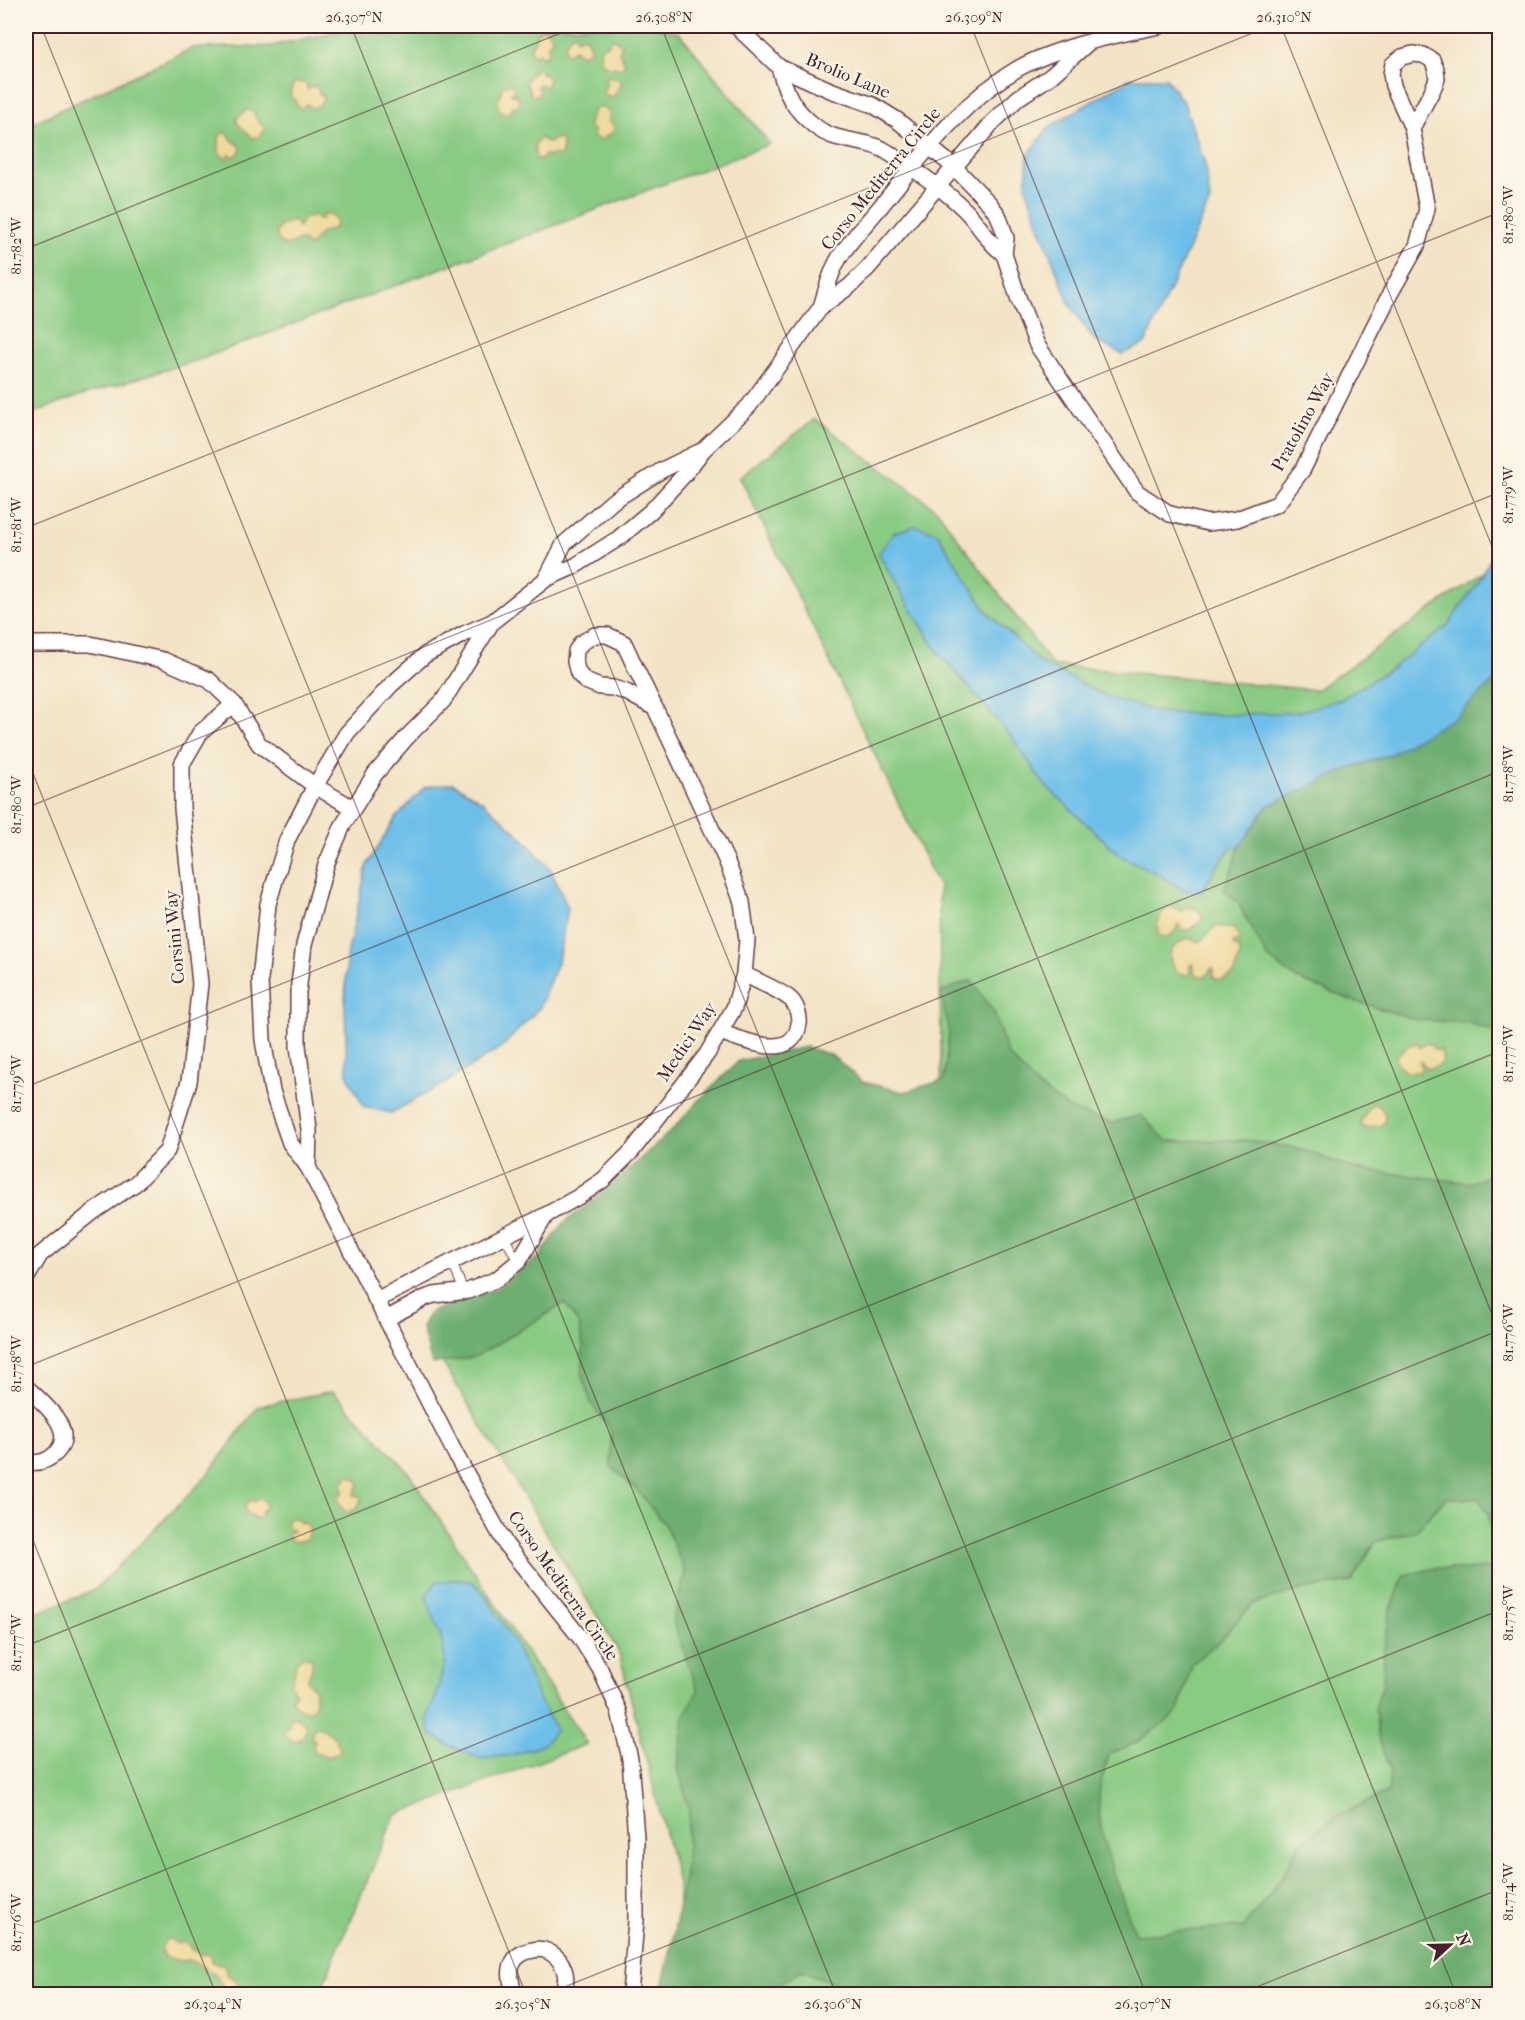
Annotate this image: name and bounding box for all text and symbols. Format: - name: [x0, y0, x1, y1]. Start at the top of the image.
- text: 26.307°N: [325, 8, 383, 26]
- text: 26.308°N: [635, 8, 693, 26]
- text: 26.309°N: [945, 8, 1004, 26]
- text: 26.310°N: [1256, 8, 1312, 26]
- street label: Brolio Lane: [803, 49, 894, 103]
- street label: Corso Mediterra Circle: [817, 103, 945, 255]
- text: 81.780°W: [1499, 185, 1517, 244]
- text: 81.782°W: [7, 216, 25, 275]
- street label: Pratolino Way: [1267, 368, 1340, 475]
- text: 81.779°W: [1499, 465, 1517, 524]
- text: 81.781°W: [7, 496, 25, 553]
- text: 81.778°W: [1499, 744, 1517, 803]
- text: 81.780°W: [7, 775, 25, 834]
- street label: Corsini Way: [160, 888, 190, 985]
- street label: Medici Way: [653, 997, 722, 1086]
- text: 81.777°W: [1499, 1024, 1517, 1082]
- text: 81.779°W: [7, 1054, 25, 1113]
- text: 81.776°W: [1499, 1303, 1517, 1362]
- text: 81.778°W: [7, 1334, 25, 1393]
- street label: Corso Mediterra Circle: [503, 1507, 623, 1665]
- text: 81.775°W: [1499, 1584, 1517, 1641]
- text: 81.777°W: [7, 1613, 25, 1671]
- text: 81.774°W: [1499, 1862, 1517, 1921]
- text: 81.776°W: [7, 1893, 25, 1952]
- north arrow: [1420, 1915, 1480, 1975]
- text: N: [1452, 1930, 1475, 1950]
- text: 26.304°N: [184, 1995, 243, 2013]
- text: 26.305°N: [495, 1995, 552, 2013]
- text: 26.306°N: [804, 1995, 863, 2013]
- text: 26.307°N: [1114, 1995, 1172, 2013]
- text: 26.308°N: [1424, 1995, 1482, 2013]

